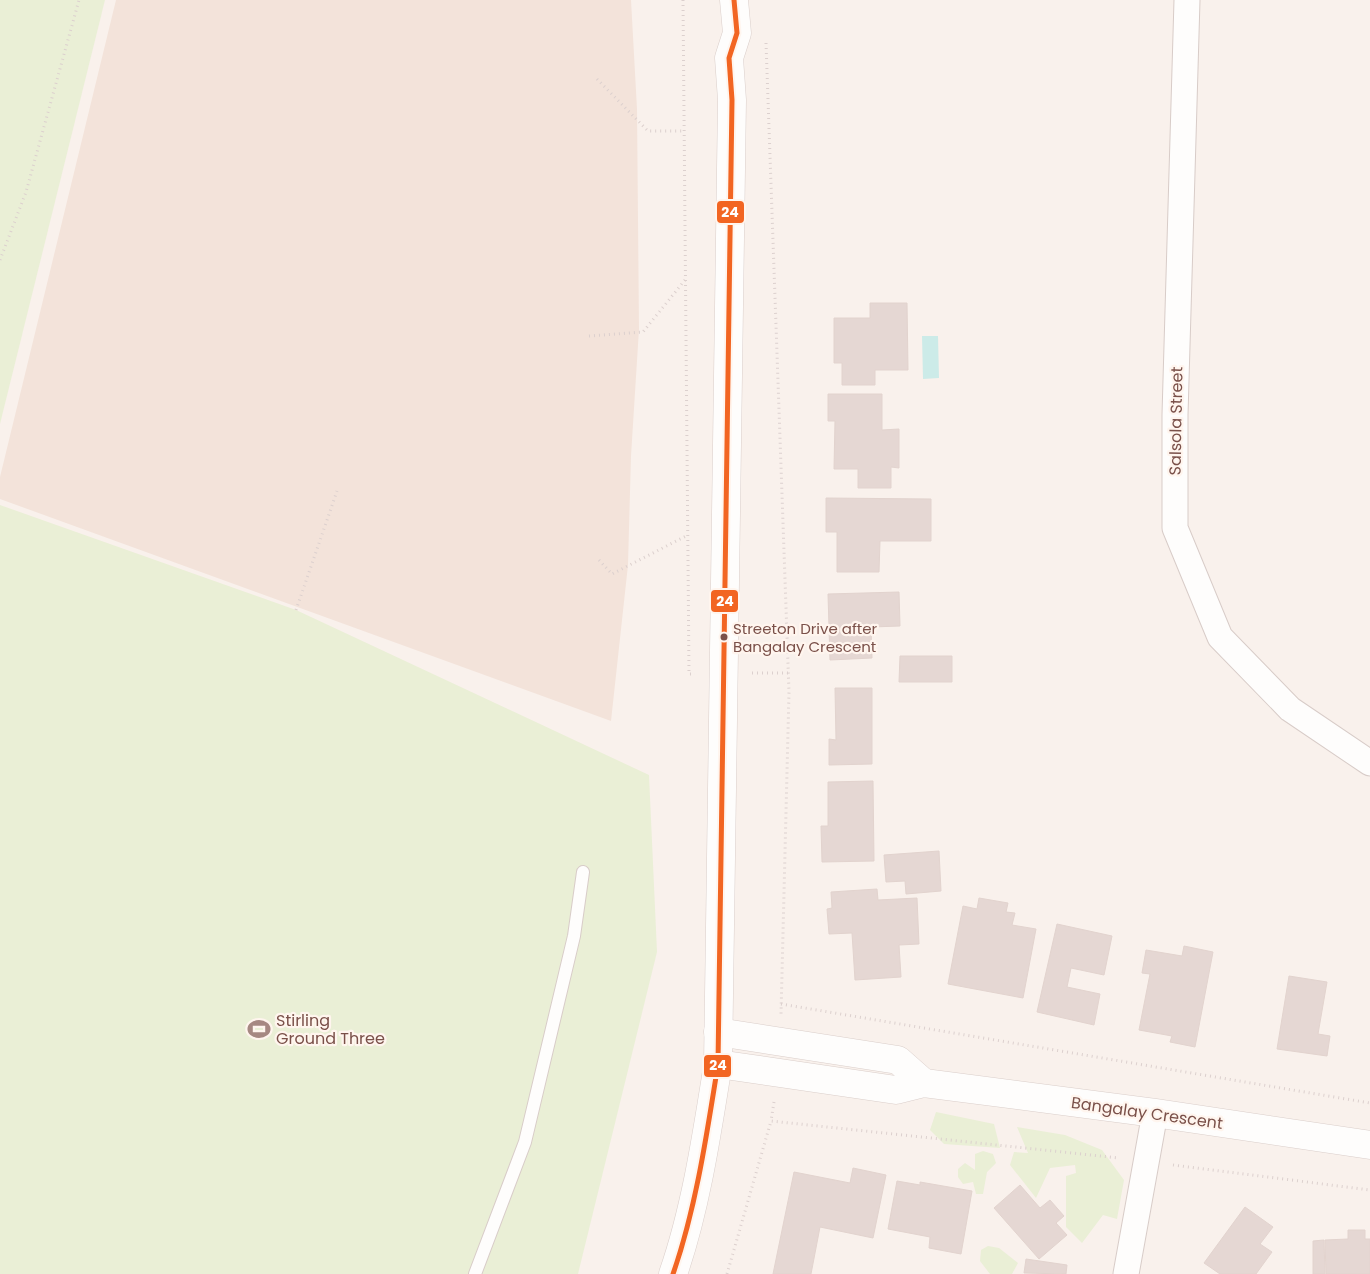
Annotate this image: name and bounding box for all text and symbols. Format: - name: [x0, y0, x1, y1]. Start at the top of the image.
- line badge: 24: [716, 200, 745, 224]
- text: 24: [721, 202, 739, 222]
- street label: Salsola Street: [1164, 366, 1188, 475]
- line badge: 24: [710, 589, 739, 613]
- text: 24: [716, 591, 734, 611]
- place label: Streeton Drive after Bangalay Crescent: [733, 618, 878, 657]
- marker: Streeton Drive after Bangalay Crescent: [719, 632, 729, 642]
- place label: Stirling Ground Three: [276, 1009, 385, 1050]
- sports icon: Stirling Ground Three: [246, 1016, 272, 1042]
- line badge: 24: [703, 1054, 732, 1078]
- text: 24: [709, 1055, 727, 1075]
- street label: Bangalay Crescent: [1070, 1091, 1224, 1135]

